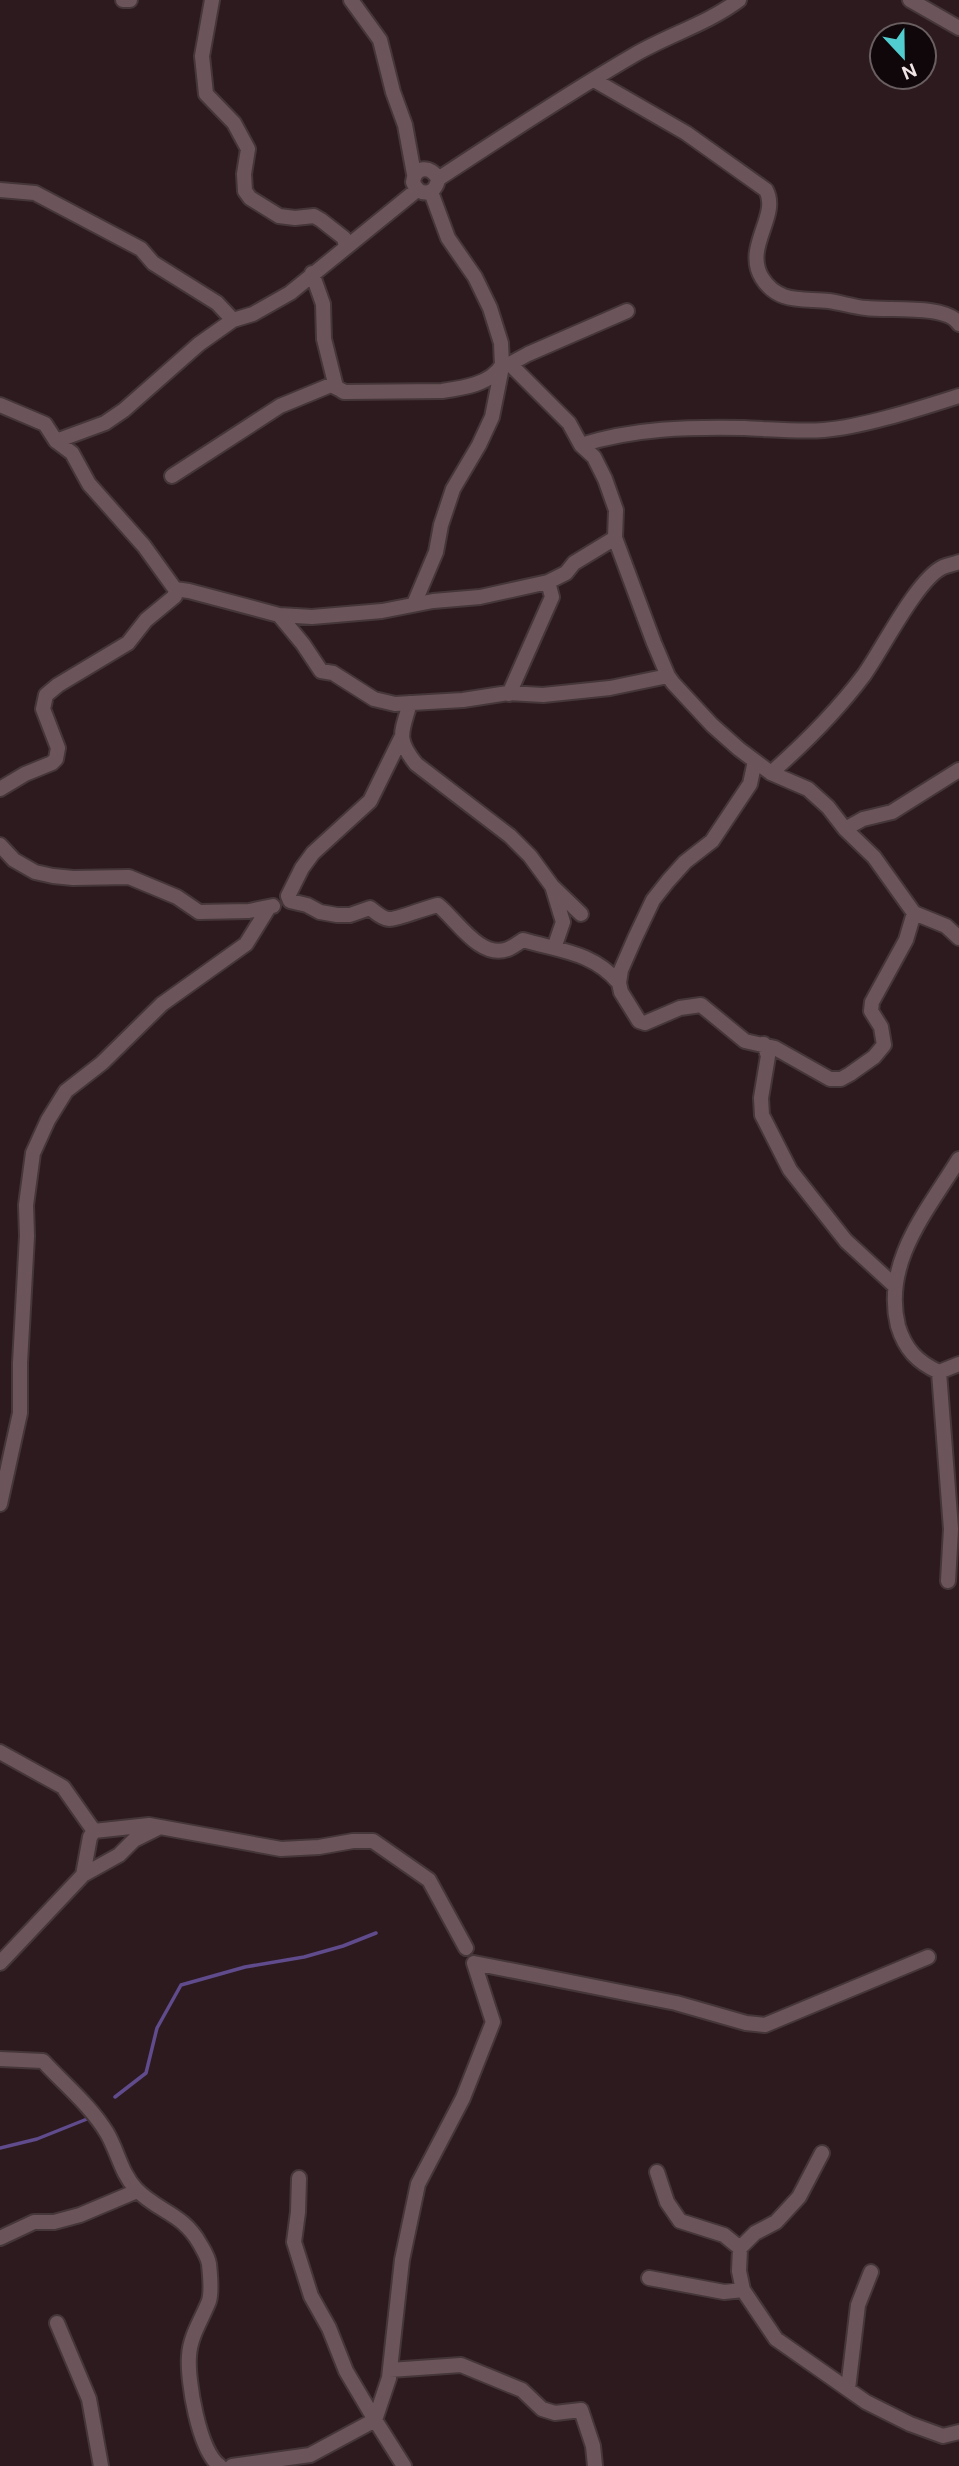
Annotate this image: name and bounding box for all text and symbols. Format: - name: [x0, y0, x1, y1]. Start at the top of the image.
- north arrow: [868, 21, 938, 91]
- text: N: [898, 57, 920, 85]

